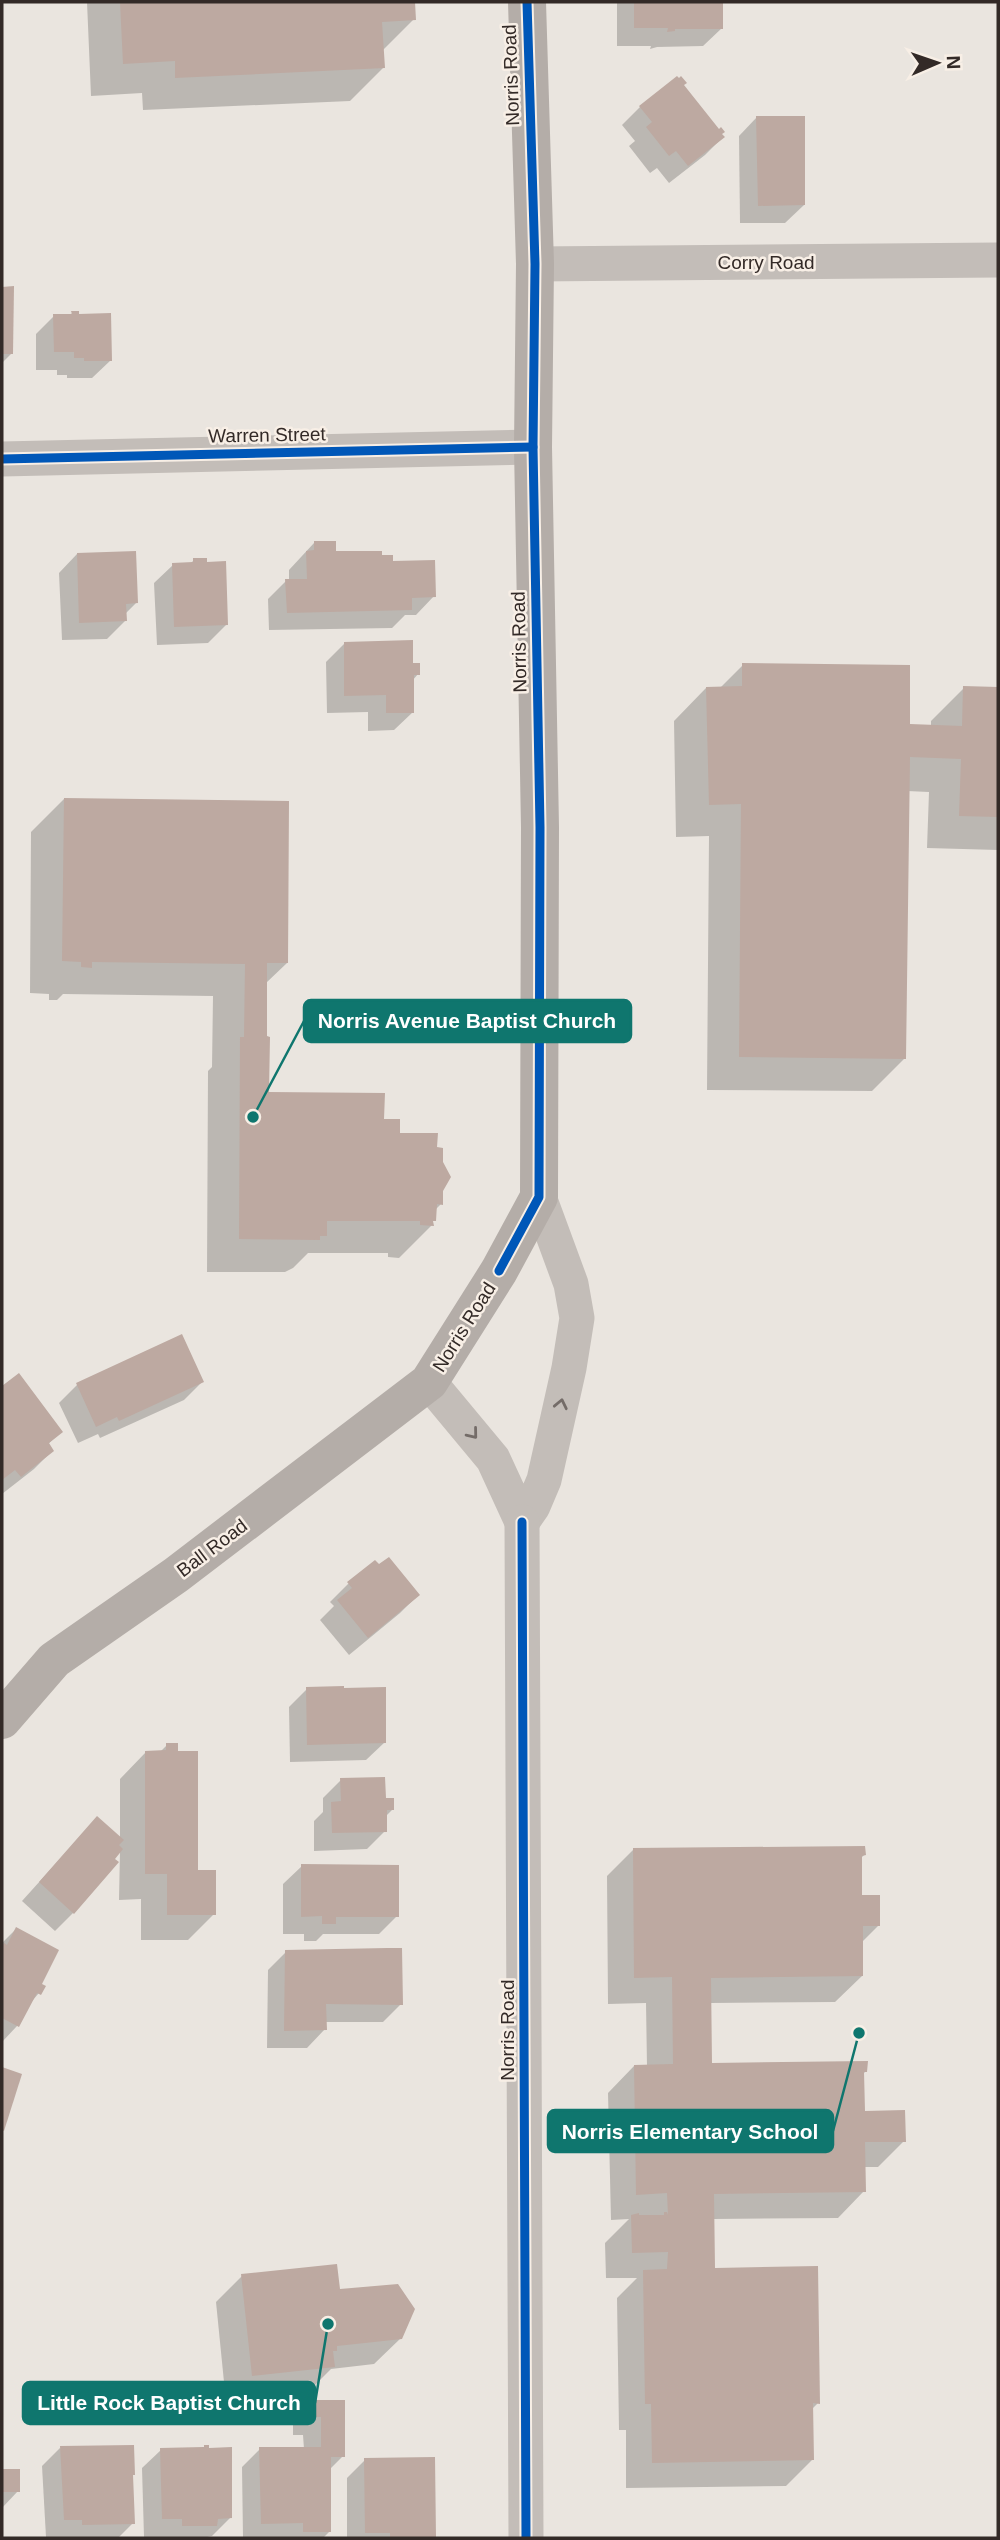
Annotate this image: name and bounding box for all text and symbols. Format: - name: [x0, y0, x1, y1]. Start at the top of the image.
- street label: Norris Road: [499, 24, 523, 126]
- north arrow: [902, 28, 972, 98]
- text: N: [943, 55, 964, 70]
- street label: Corry Road: [717, 252, 815, 273]
- street label: Warren Street: [208, 423, 327, 447]
- street label: Norris Road: [508, 591, 530, 693]
- callout: Norris Avenue Baptist Church: [304, 1000, 631, 1042]
- text: Norris Avenue Baptist Church: [318, 1009, 616, 1032]
- street label: Norris Road: [428, 1278, 500, 1376]
- one-way arrow: [553, 1398, 568, 1410]
- one-way arrow: [464, 1427, 477, 1439]
- street label: Ball Road: [173, 1515, 251, 1581]
- street label: Norris Road: [497, 1979, 518, 2081]
- callout: Norris Elementary School: [548, 2110, 833, 2152]
- text: Norris Elementary School: [562, 2120, 818, 2143]
- callout: Little Rock Baptist Church: [23, 2382, 315, 2424]
- text: Little Rock Baptist Church: [37, 2391, 301, 2414]

